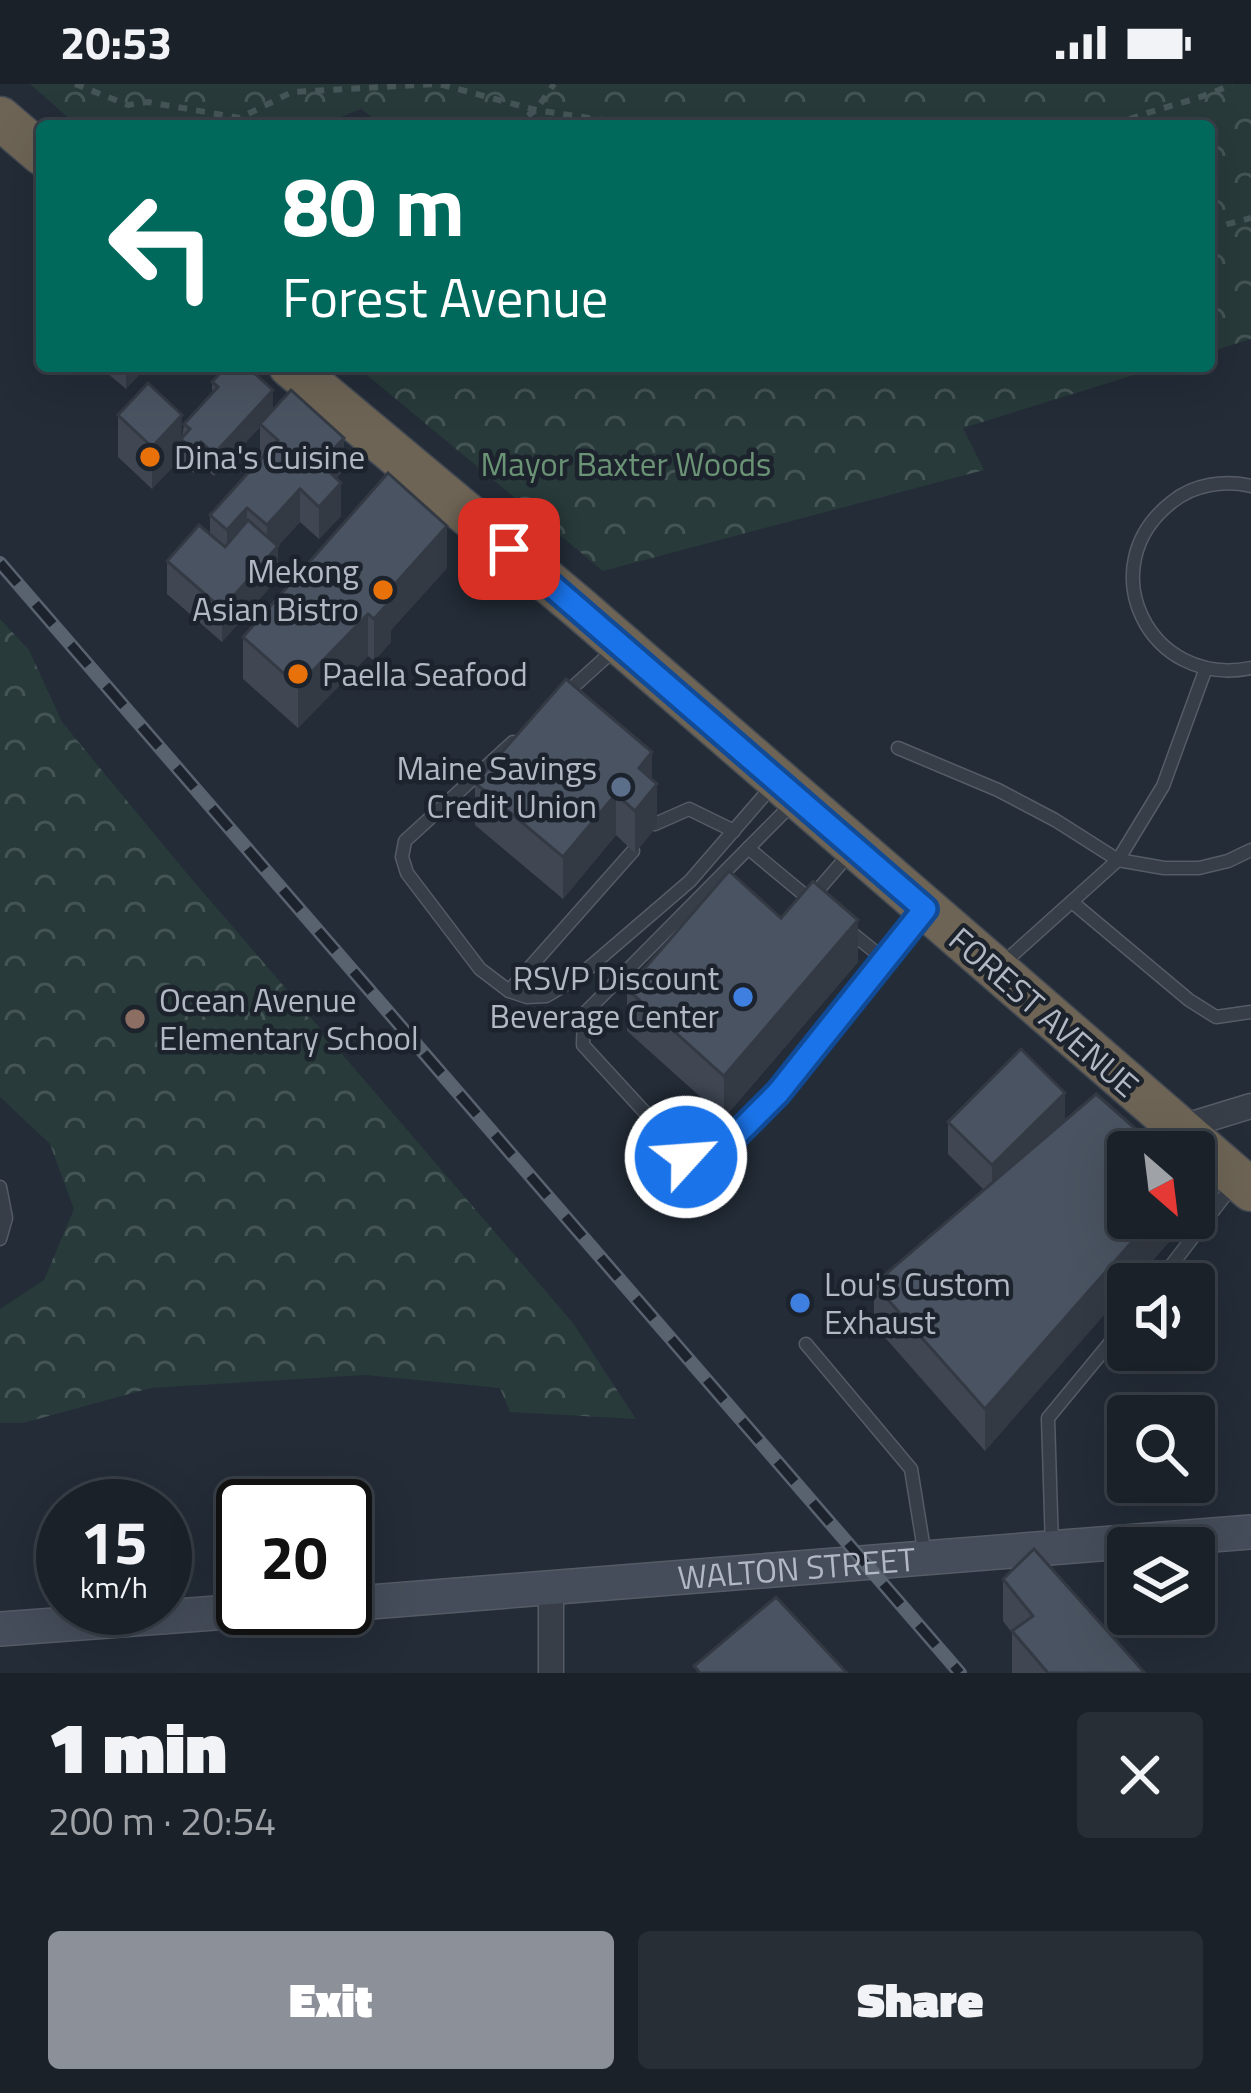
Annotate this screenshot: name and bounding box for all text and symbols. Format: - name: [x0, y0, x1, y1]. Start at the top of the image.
- text: 20:53: [60, 8, 172, 76]
- text: 80 m: [282, 141, 465, 269]
- icon: left: [84, 168, 240, 324]
- text: Forest Avenue: [282, 256, 608, 338]
- place label: Dina's Cuisine: [174, 432, 365, 482]
- park label: Mayor Baxter Woods: [481, 439, 771, 489]
- marker: Dina's Cuisine: [137, 444, 163, 470]
- pin: [458, 498, 560, 600]
- icon: arrive: [476, 516, 542, 582]
- place label: Mekong Asian Bistro: [192, 546, 359, 634]
- marker: Mekong Asian Bistro: [370, 577, 396, 603]
- place label: Paella Seafood: [322, 649, 528, 699]
- marker: Paella Seafood: [285, 661, 311, 687]
- place label: Maine Savings Credit Union: [396, 743, 597, 831]
- marker: Maine Savings Credit Union: [608, 774, 634, 800]
- street label: FOREST AVENUE: [938, 915, 1150, 1109]
- place label: RSVP Discount Beverage Center: [490, 953, 719, 1041]
- place label: Ocean Avenue Elementary School: [159, 975, 419, 1063]
- marker: RSVP Discount Beverage Center: [730, 984, 756, 1010]
- marker: Ocean Avenue Elementary School: [122, 1006, 148, 1032]
- position arrow: [623, 1094, 749, 1220]
- north arrow: [1107, 1131, 1215, 1239]
- map controls: [1107, 1131, 1215, 1635]
- place label: Lou's Custom Exhaust: [824, 1259, 1011, 1347]
- button: sound: [1107, 1263, 1215, 1371]
- marker: Lou's Custom Exhaust: [787, 1290, 813, 1316]
- button: search: [1107, 1395, 1215, 1503]
- speed limit sign: 20: [216, 1479, 372, 1635]
- text: 15: [80, 1496, 148, 1587]
- button: layers: [1107, 1527, 1215, 1635]
- street label: WALTON STREET: [676, 1534, 917, 1602]
- text: km/h: [80, 1564, 148, 1610]
- text: 1 min: [48, 1691, 227, 1801]
- button: close: [1077, 1712, 1203, 1838]
- text: 200 m · 20:54: [48, 1791, 276, 1850]
- button: Exit: [48, 1931, 614, 2069]
- button: Share: [638, 1931, 1203, 2069]

